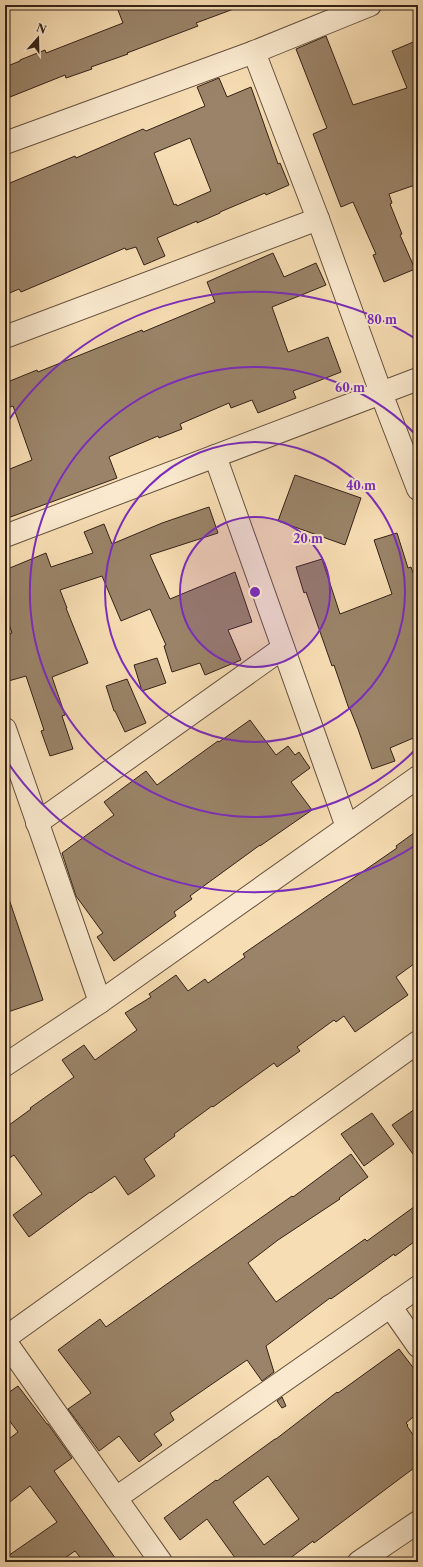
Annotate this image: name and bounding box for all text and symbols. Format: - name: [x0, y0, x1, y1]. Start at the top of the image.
- north arrow: [18, 18, 58, 58]
- text: N: [35, 20, 49, 37]
- text: 80 m: [367, 312, 397, 327]
- text: 60 m: [335, 380, 365, 395]
- text: 40 m: [346, 478, 376, 493]
- text: 20 m: [293, 531, 323, 546]
- centre of rings: [248, 585, 262, 599]

